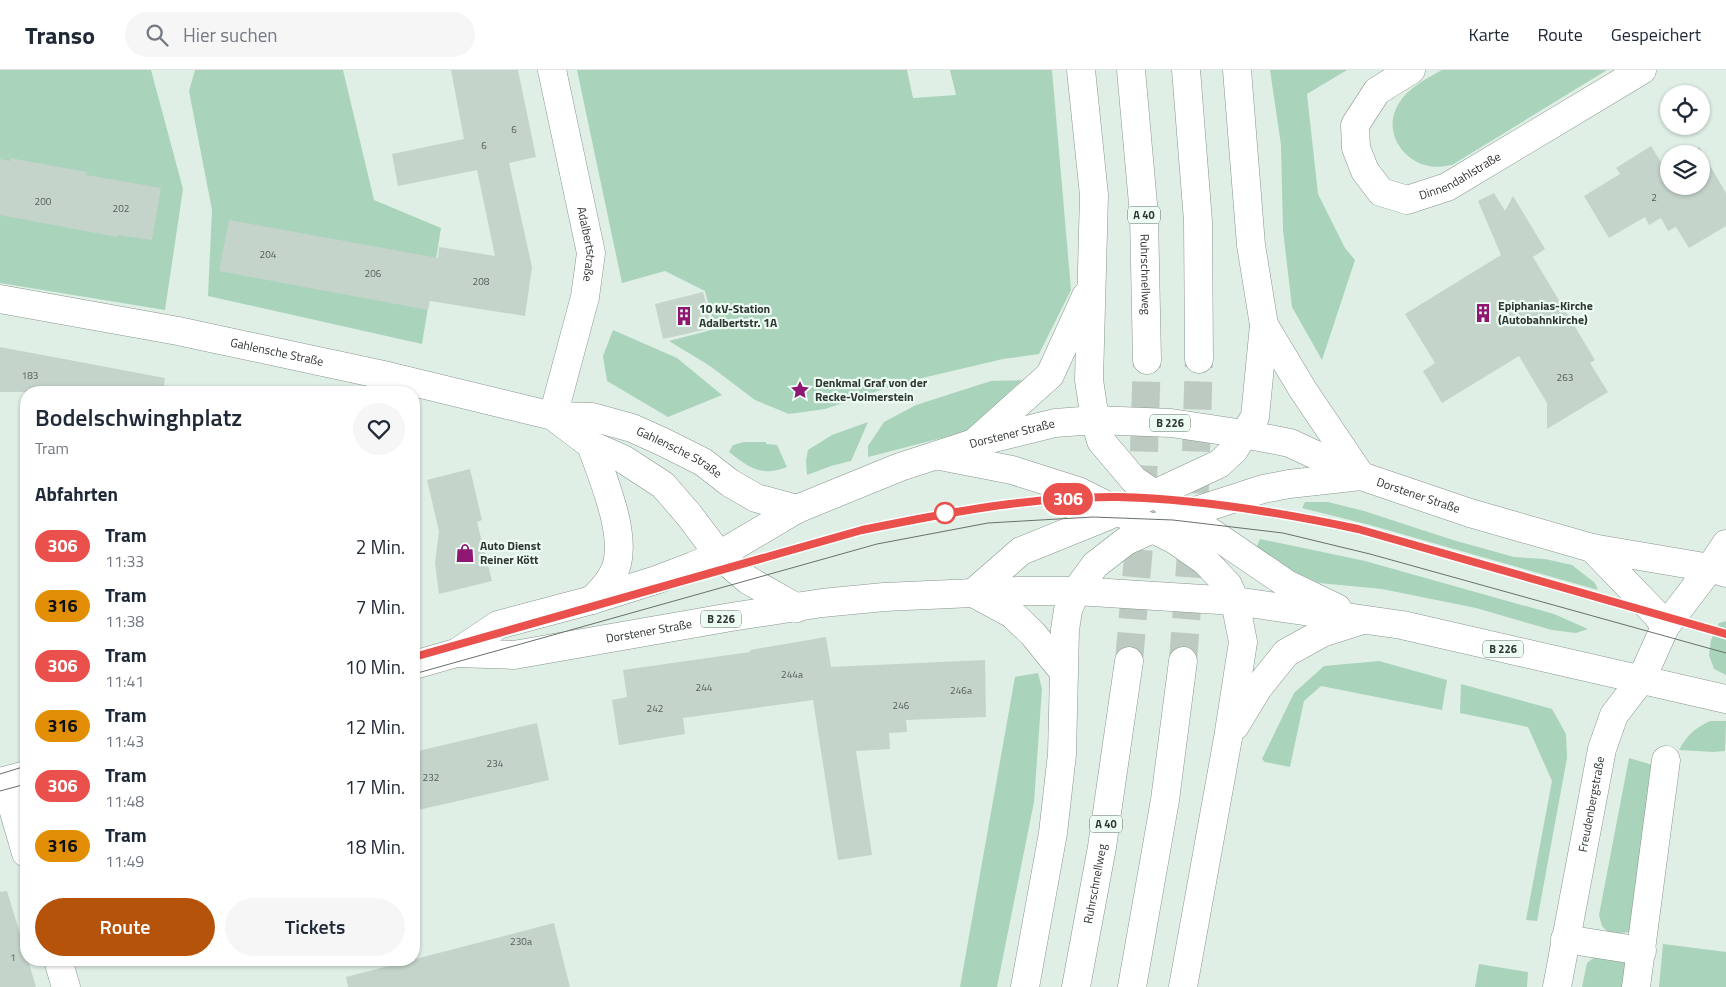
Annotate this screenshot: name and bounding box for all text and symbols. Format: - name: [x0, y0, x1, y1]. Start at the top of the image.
- search box: [125, 12, 475, 57]
- text: Transo: [25, 17, 95, 53]
- text: Hier suchen: [183, 20, 277, 49]
- icon: search: [143, 21, 171, 49]
- text: Karte: [1468, 21, 1509, 48]
- text: Route: [1537, 21, 1583, 48]
- text: Gespeichert: [1611, 21, 1701, 48]
- map controls: [1660, 85, 1710, 195]
- button: locate: [1660, 85, 1710, 135]
- house number: 6: [511, 122, 517, 137]
- house number: 6: [481, 138, 487, 153]
- button: layers: [1660, 145, 1710, 195]
- street label: Dinnendahlstraße: [1416, 147, 1504, 205]
- house number: 2: [1651, 190, 1657, 205]
- house number: 200: [35, 194, 52, 209]
- house number: 202: [113, 201, 129, 216]
- street label: Adalbertstraße: [572, 205, 601, 283]
- road number: A 40: [1128, 206, 1160, 224]
- street label: Ruhrschnellweg: [1135, 234, 1156, 315]
- house number: 204: [260, 247, 277, 262]
- house number: 206: [365, 266, 382, 281]
- house number: 208: [473, 274, 490, 289]
- place label: Epiphanias-Kirche (Autobahnkirche): [1498, 296, 1593, 329]
- place label: 10 kV-Station Adalbertstr. 1A: [699, 299, 778, 332]
- building icon: Epiphanias-Kirche (Autobahnkirche): [1472, 302, 1494, 324]
- building icon: 10 kV-Station Adalbertstr. 1A: [673, 305, 695, 327]
- street label: Gahlensche Straße: [229, 332, 325, 371]
- house number: 183: [22, 368, 38, 383]
- house number: 263: [1557, 370, 1573, 385]
- place label: Denkmal Graf von der Recke-Volmerstein: [815, 373, 928, 406]
- place icon: Denkmal Graf von der Recke-Volmerstein: [789, 379, 811, 401]
- text: Bodelschwinghplatz: [35, 399, 242, 435]
- button: heart: [353, 403, 405, 455]
- street label: Dorstener Straße: [967, 413, 1056, 453]
- road number: B 226: [1150, 414, 1190, 432]
- street label: Gahlensche Straße: [633, 421, 726, 482]
- text: Tram: [35, 436, 69, 460]
- street label: Dorstener Straße: [1374, 472, 1463, 518]
- text: Abfahrten: [35, 479, 118, 508]
- line badge: 306: [1039, 483, 1097, 515]
- text: 306: [1053, 485, 1083, 512]
- unlabelled marker: [934, 502, 956, 524]
- text: Tram: [105, 520, 147, 549]
- text: 306: [47, 532, 78, 559]
- text: 2 Min.: [356, 532, 405, 561]
- place label: Auto Dienst Reiner Kött: [480, 536, 541, 569]
- shop icon: Auto Dienst Reiner Kött: [454, 542, 476, 564]
- text: 11:33: [105, 549, 144, 573]
- text: Tram: [105, 580, 147, 609]
- text: 316: [47, 592, 78, 619]
- text: 7 Min.: [356, 592, 405, 621]
- text: 11:38: [105, 609, 144, 633]
- road number: B 226: [701, 610, 741, 628]
- street label: Dorstener Straße: [604, 614, 693, 648]
- text: Tram: [105, 640, 147, 669]
- road number: B 226: [1483, 640, 1523, 658]
- text: 306: [47, 652, 78, 679]
- text: 10 Min.: [345, 652, 405, 681]
- house number: 244a: [781, 667, 803, 682]
- text: 11:41: [105, 669, 144, 693]
- house number: 244: [696, 680, 713, 695]
- house number: 246a: [950, 683, 972, 698]
- house number: 246: [893, 698, 910, 713]
- text: Tram: [105, 700, 147, 729]
- house number: 242: [647, 701, 663, 716]
- text: 316: [47, 712, 78, 739]
- text: 12 Min.: [345, 712, 405, 741]
- text: 11:43: [105, 729, 144, 753]
- street label: Freudenbergstraße: [1573, 755, 1609, 854]
- house number: 234: [487, 756, 504, 771]
- text: Tram: [105, 760, 147, 789]
- house number: 232: [423, 770, 439, 785]
- text: 306: [47, 772, 78, 799]
- text: 17 Min.: [345, 772, 405, 801]
- text: 11:48: [105, 789, 144, 813]
- road number: A 40: [1090, 816, 1122, 832]
- text: Tram: [105, 820, 147, 849]
- text: 316: [47, 832, 78, 859]
- text: 18 Min.: [345, 832, 405, 861]
- street label: Ruhrschnellweg: [1078, 842, 1111, 925]
- text: 11:49: [105, 849, 144, 873]
- button: Route: [35, 898, 215, 956]
- button: Tickets: [225, 898, 405, 956]
- house number: 230a: [510, 934, 532, 949]
- house number: 1: [10, 950, 16, 965]

